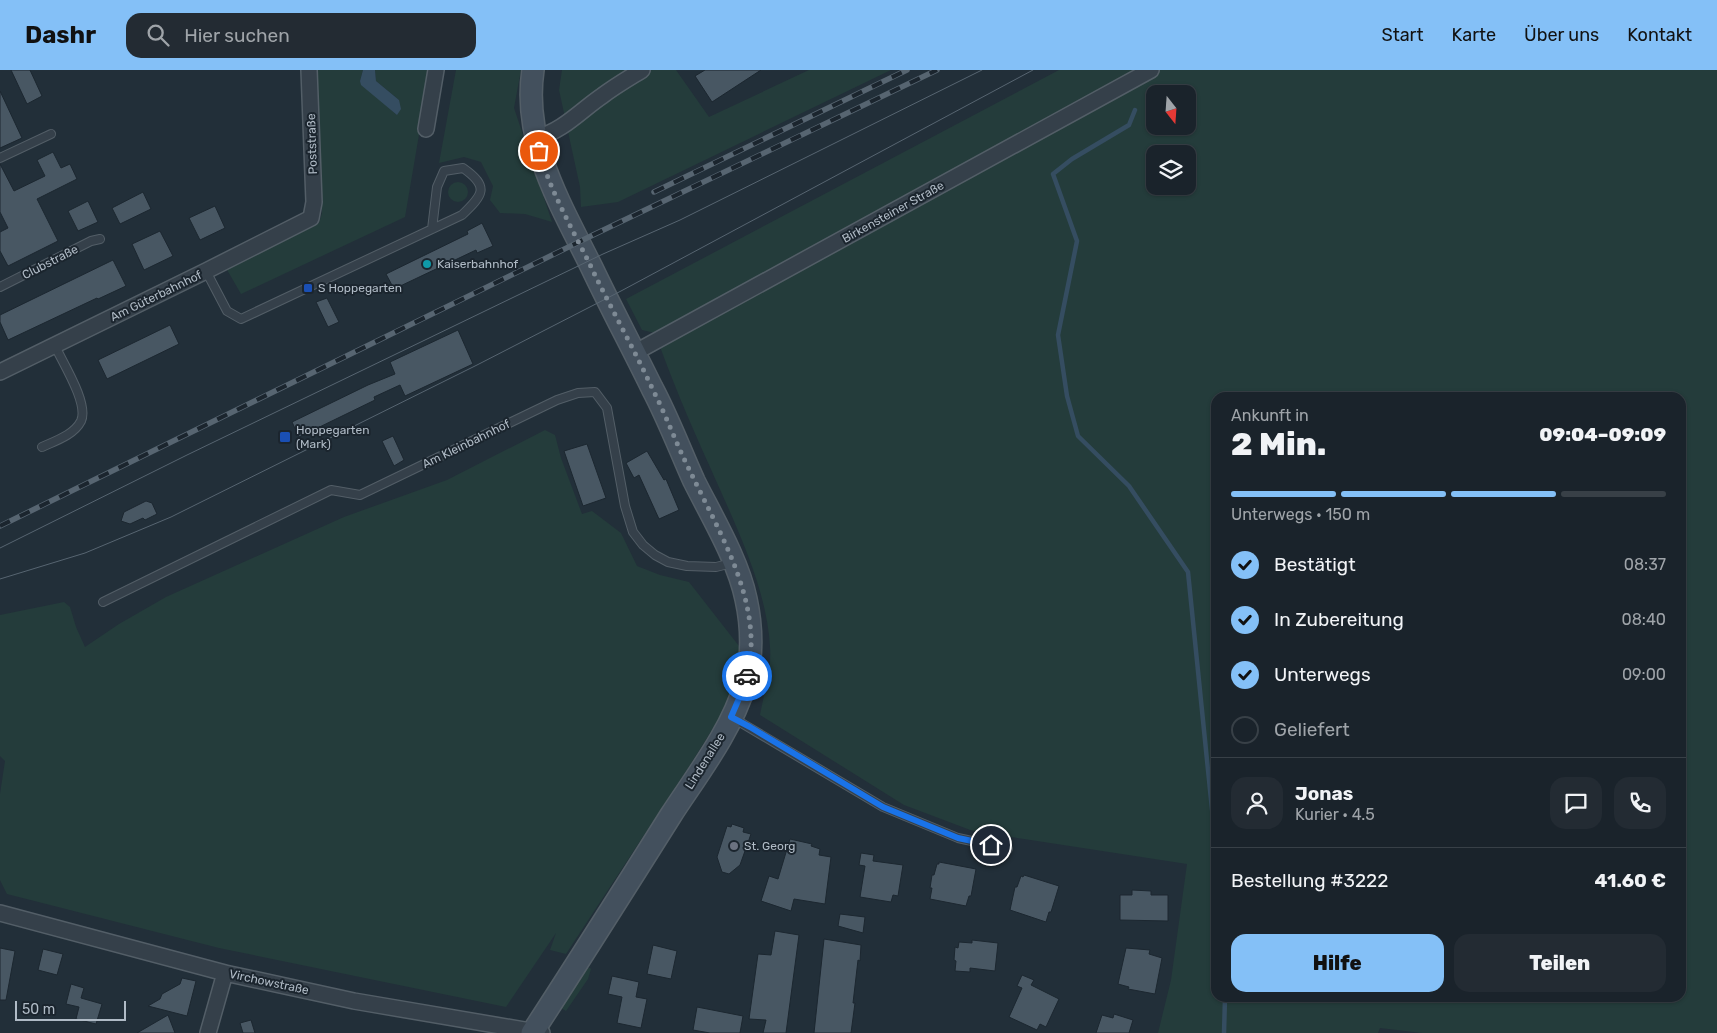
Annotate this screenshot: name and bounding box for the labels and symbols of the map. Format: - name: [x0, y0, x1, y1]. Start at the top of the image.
- north arrow: [1146, 85, 1196, 135]
- street label: Poststraße: [304, 113, 320, 175]
- pin: [518, 130, 560, 172]
- street label: Birkensteiner Straße: [840, 178, 947, 246]
- street label: Clubstraße: [20, 242, 81, 282]
- place label: Kaiserbahnhof: [437, 257, 519, 271]
- marker: Kaiserbahnhof: [421, 258, 433, 270]
- street label: Am Güterbahnhof: [108, 268, 204, 324]
- place label: S Hoppegarten: [318, 281, 402, 295]
- marker: S Hoppegarten: [302, 282, 314, 294]
- street label: Am Kleinbahnhof: [420, 417, 512, 471]
- place label: Hoppegarten (Mark): [296, 423, 370, 451]
- marker: Hoppegarten (Mark): [278, 430, 292, 444]
- courier: [722, 651, 772, 701]
- street label: Lindenallee: [682, 730, 728, 792]
- pin: [970, 824, 1012, 866]
- place label: St. Georg: [744, 839, 796, 853]
- marker: St. Georg: [728, 840, 740, 852]
- street label: Virchowstraße: [228, 967, 310, 997]
- scale bar: [15, 998, 126, 1021]

